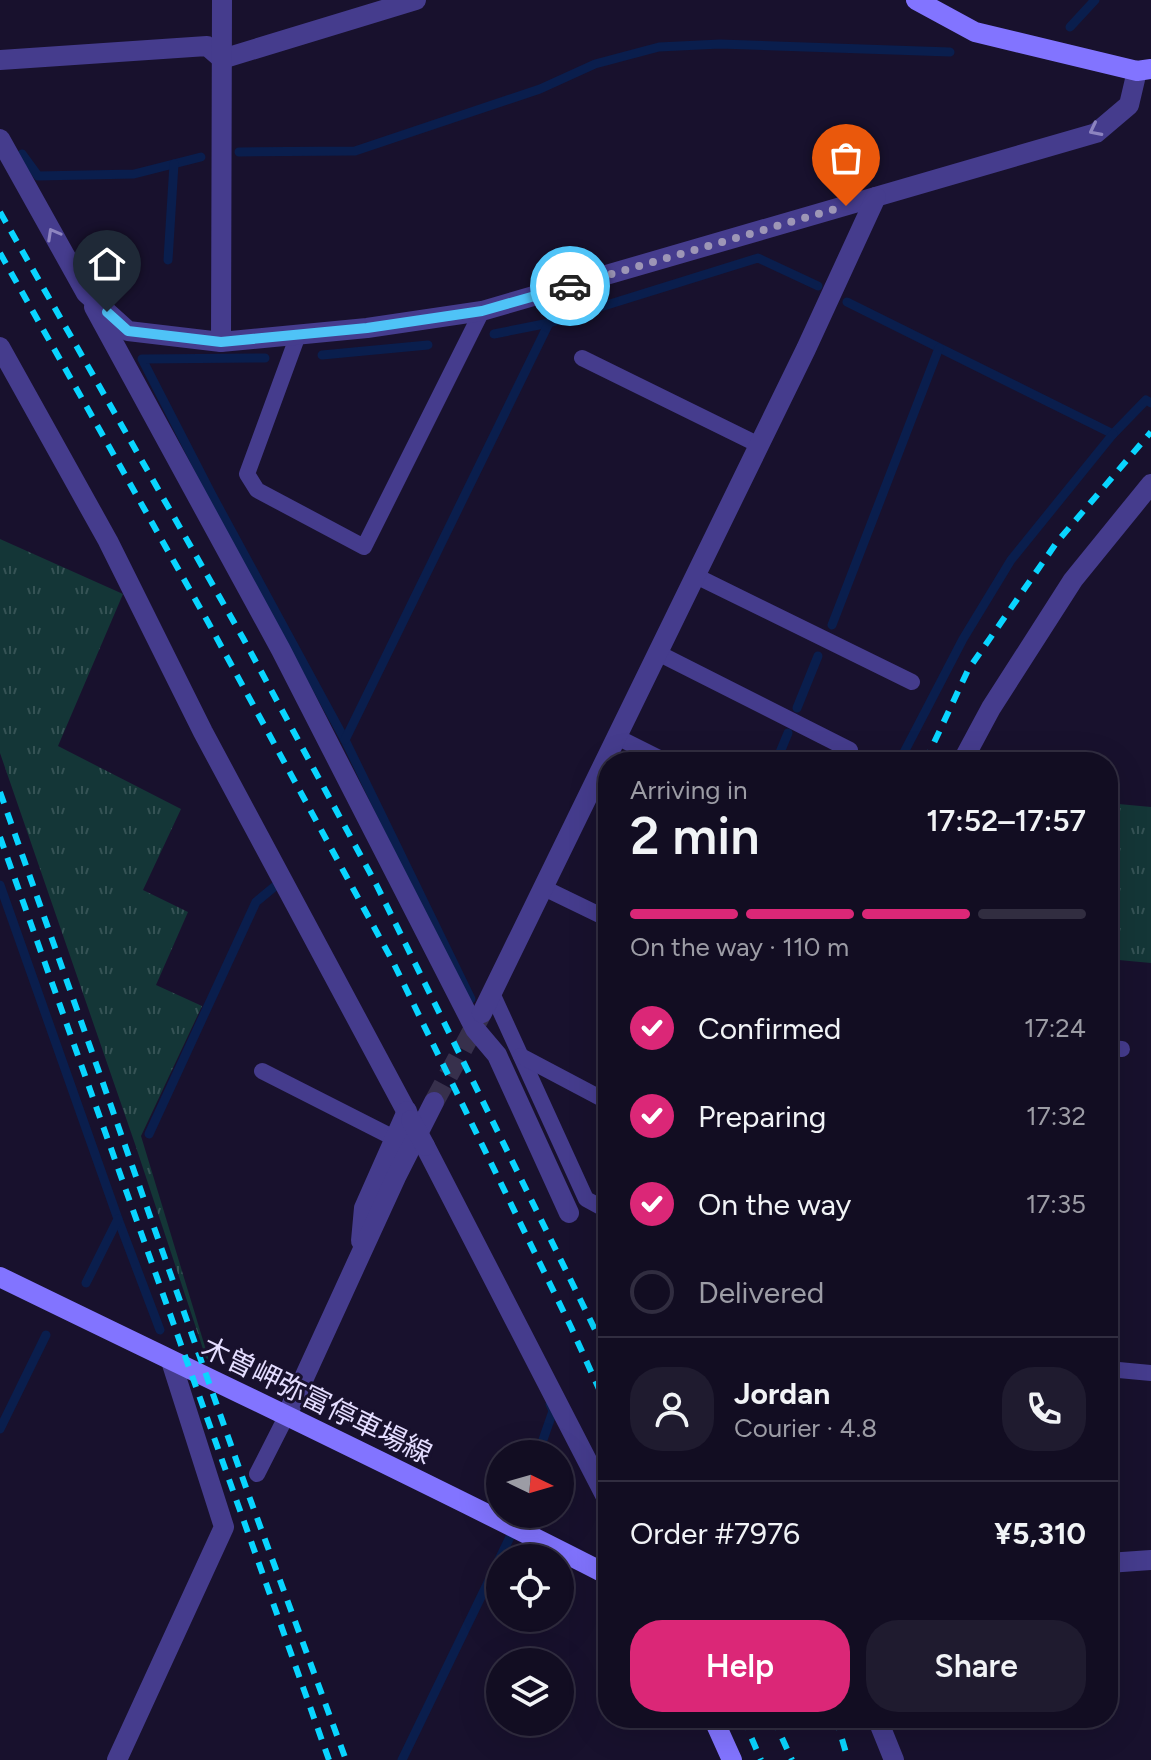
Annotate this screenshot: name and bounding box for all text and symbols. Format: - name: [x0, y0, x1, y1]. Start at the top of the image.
- one-way arrow: [1089, 120, 1103, 136]
- pin: [812, 124, 880, 206]
- icon: bag: [824, 136, 868, 180]
- one-way arrow: [47, 227, 62, 242]
- pin: [73, 230, 141, 312]
- icon: home: [85, 242, 129, 286]
- courier: [530, 246, 610, 326]
- icon: car: [548, 264, 592, 308]
- text: Arriving in: [630, 774, 748, 806]
- text: 17:52–17:57: [926, 802, 1086, 839]
- text: 2 min: [630, 805, 759, 867]
- text: On the way · 110 m: [630, 931, 849, 963]
- icon: check: [630, 1006, 674, 1050]
- text: Confirmed: [698, 1010, 841, 1047]
- text: 17:24: [1024, 1012, 1086, 1044]
- icon: check: [630, 1094, 674, 1138]
- text: Preparing: [698, 1098, 826, 1135]
- text: 17:32: [1026, 1100, 1086, 1132]
- icon: check: [630, 1182, 674, 1226]
- text: On the way: [698, 1186, 851, 1223]
- text: 17:35: [1026, 1188, 1086, 1220]
- text: Delivered: [698, 1274, 824, 1311]
- street label: 木曽岬弥富停車場線: [196, 1329, 438, 1471]
- button: person: [630, 1367, 714, 1451]
- button: phone: [1002, 1367, 1086, 1451]
- text: Jordan: [734, 1375, 830, 1412]
- text: Courier · 4.8: [734, 1412, 877, 1444]
- north arrow: [486, 1440, 574, 1528]
- map controls: [486, 1440, 574, 1736]
- text: Order #7976: [630, 1515, 800, 1552]
- text: ¥5,310: [994, 1515, 1086, 1552]
- button: locate: [486, 1544, 574, 1632]
- button: Help: [630, 1620, 850, 1712]
- button: Share: [866, 1620, 1086, 1712]
- button: layers: [486, 1648, 574, 1736]

